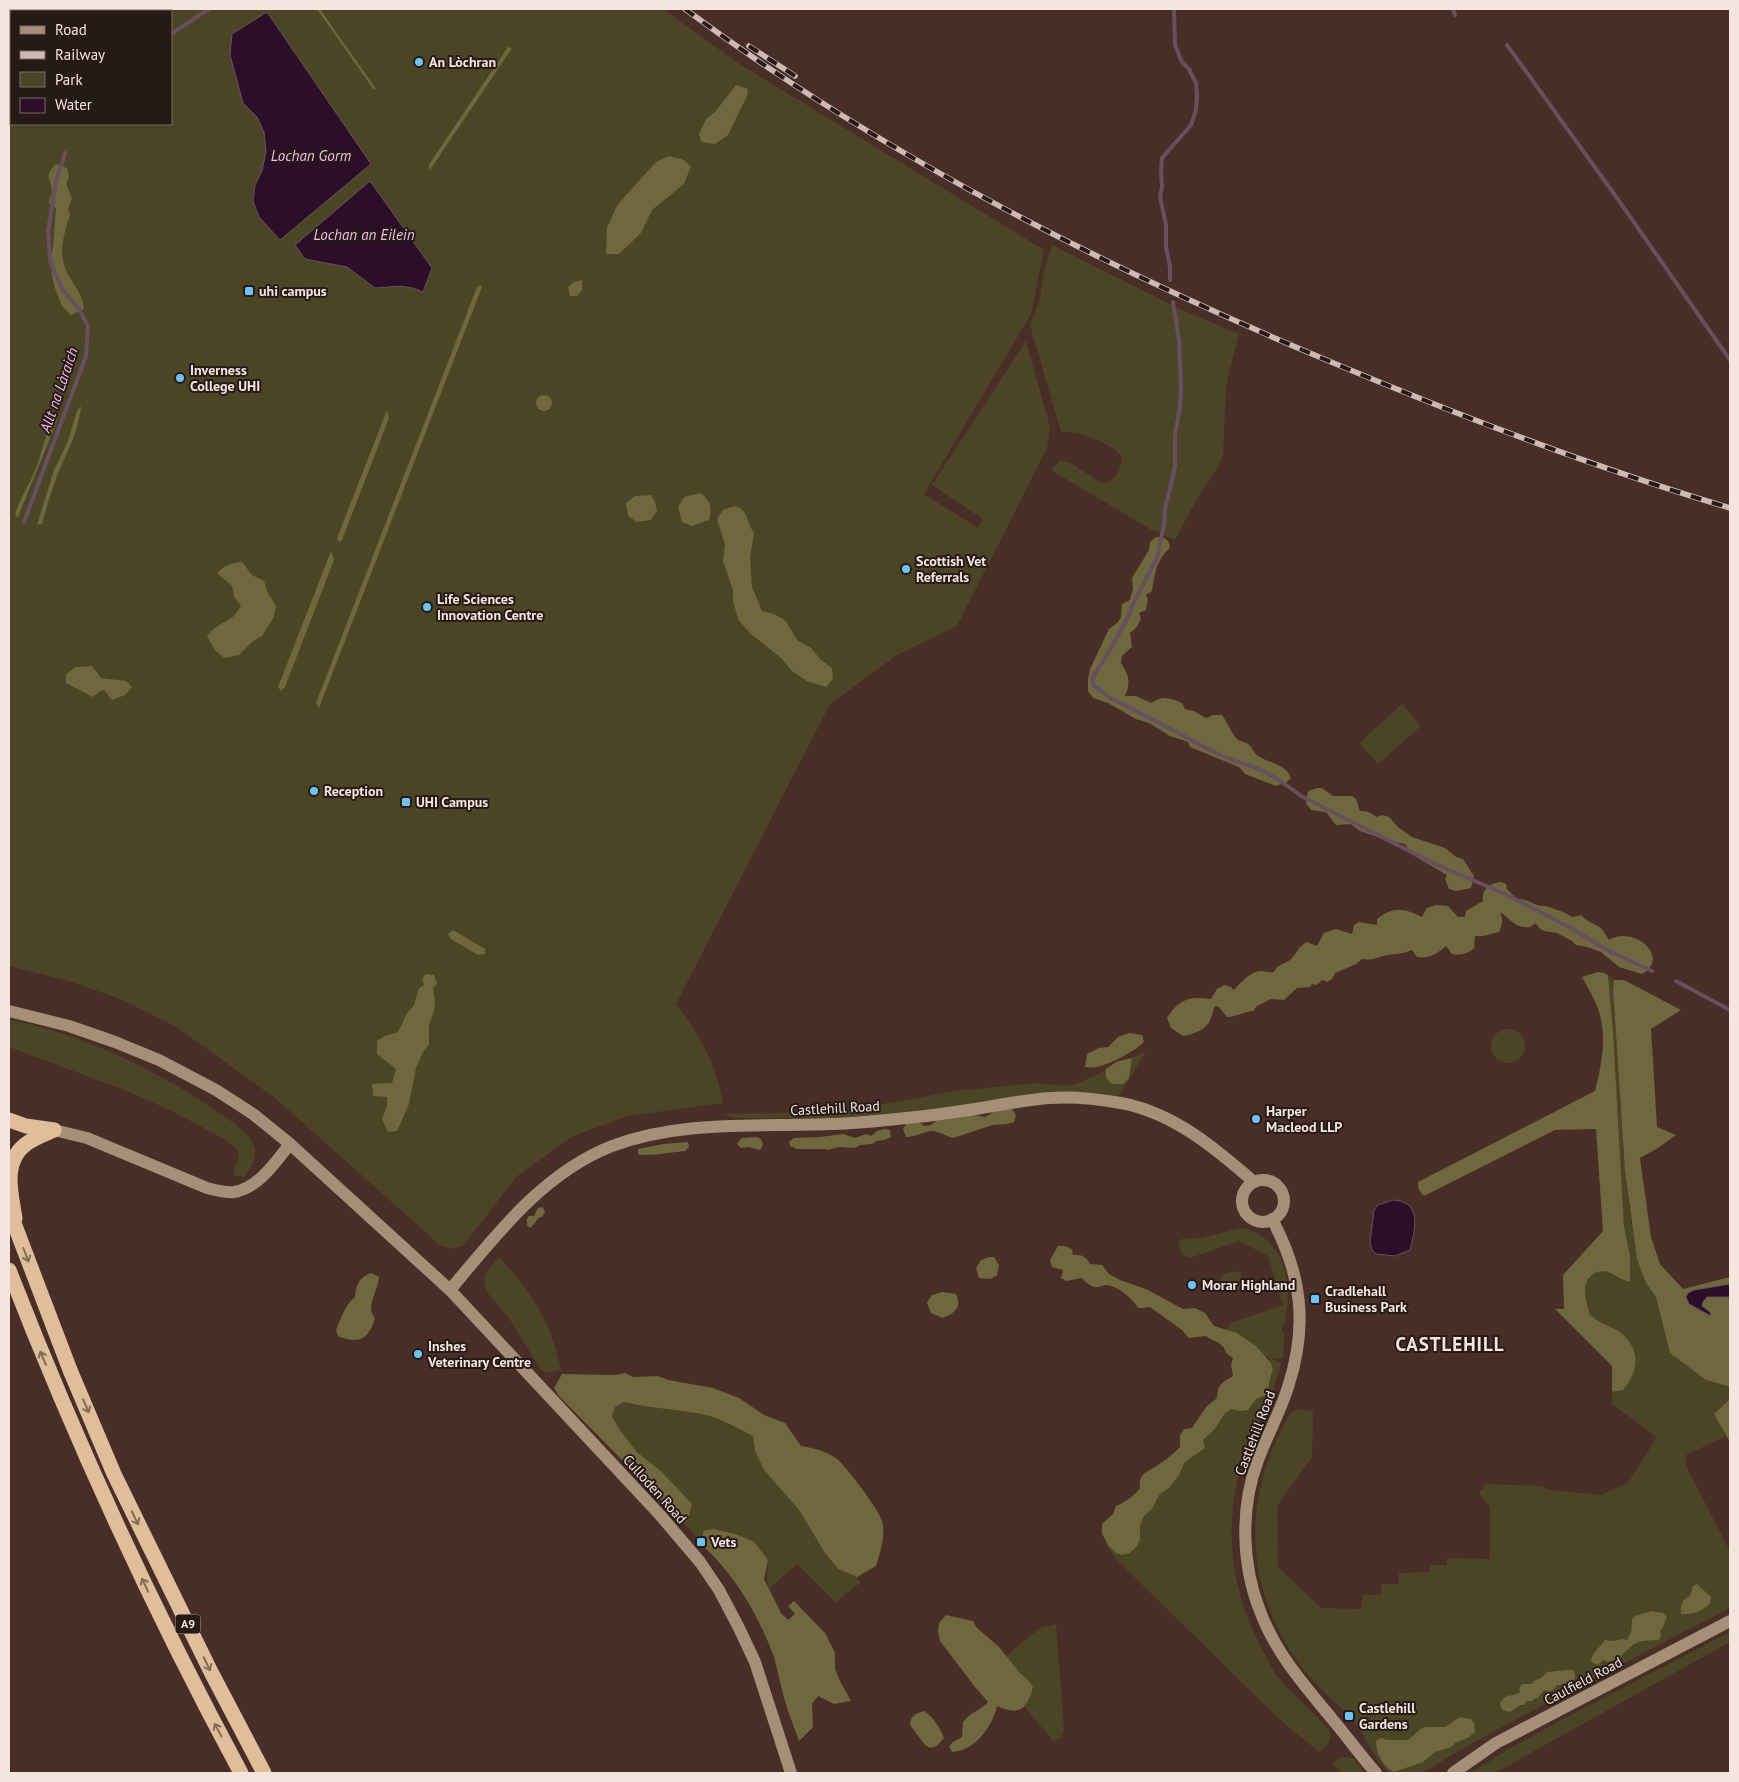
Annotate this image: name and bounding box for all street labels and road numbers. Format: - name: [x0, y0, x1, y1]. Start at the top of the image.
- street label: Castlehill Road: [790, 1097, 880, 1119]
- street label: Castlehill Road: [1231, 1388, 1279, 1478]
- street label: Culloden Road: [619, 1451, 691, 1527]
- road number: A9: [176, 1615, 200, 1634]
- street label: Caulfield Road: [1541, 1653, 1625, 1709]

